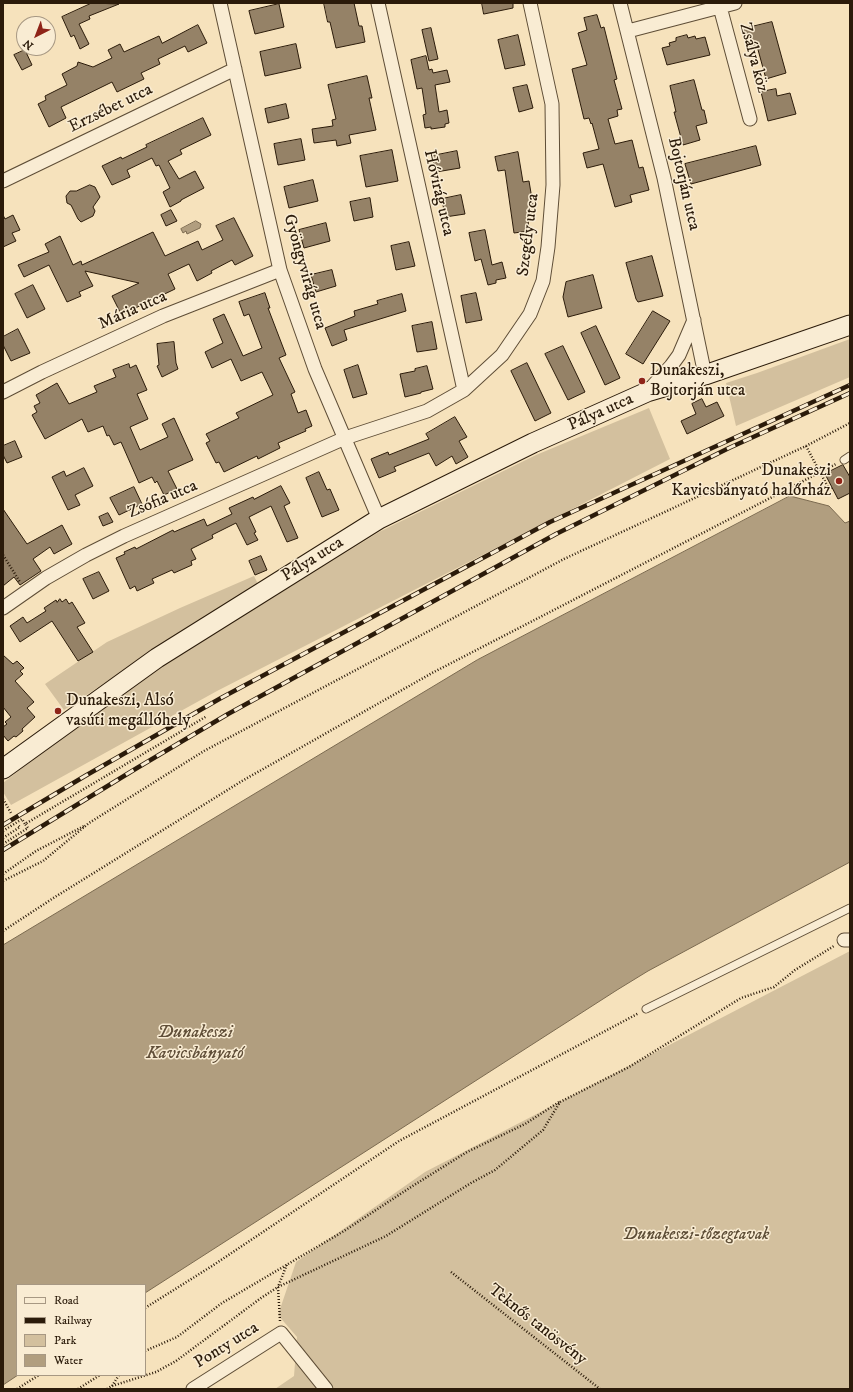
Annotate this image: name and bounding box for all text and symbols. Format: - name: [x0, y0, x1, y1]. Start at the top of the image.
- north arrow: [16, 16, 56, 56]
- street label: Zsálya köz: [734, 21, 772, 95]
- text: N: [21, 36, 37, 52]
- street label: Erzsébet utca: [66, 80, 156, 138]
- street label: Bojtorján utca: [662, 135, 704, 233]
- street label: Hóvirág utca: [418, 148, 458, 238]
- street label: Szegély utca: [514, 192, 544, 278]
- street label: Gyöngyvirág utca: [278, 212, 330, 332]
- street label: Mária utca: [96, 287, 170, 335]
- place label: Dunakeszi, Bojtorján utca: [650, 361, 745, 401]
- marker: Dunakeszi, Bojtorján utca: [637, 376, 647, 386]
- street label: Pálya utca: [565, 390, 637, 436]
- place label: Dunakeszi Kavicsbányató halőrház: [671, 461, 831, 501]
- street label: Zsófia utca: [125, 476, 201, 524]
- marker: Dunakeszi Kavicsbányató halőrház: [834, 476, 844, 486]
- street label: Pálya utca: [278, 533, 348, 587]
- place label: Dunakeszi, Alsó vasúti megállóhely: [66, 691, 191, 731]
- marker: Dunakeszi, Alsó vasúti megállóhely: [53, 706, 63, 716]
- water label: Dunakeszi Kavicsbányató: [146, 1022, 244, 1064]
- park label: Dunakeszi-tőzegtavak: [623, 1225, 769, 1245]
- street label: Teknős tanösvény: [484, 1280, 590, 1370]
- legend: [16, 1284, 146, 1376]
- text: Road: [54, 1293, 79, 1308]
- text: Railway: [54, 1313, 92, 1328]
- street label: Ponty utca: [191, 1318, 263, 1374]
- text: Park: [54, 1333, 76, 1348]
- text: Water: [54, 1353, 83, 1368]

